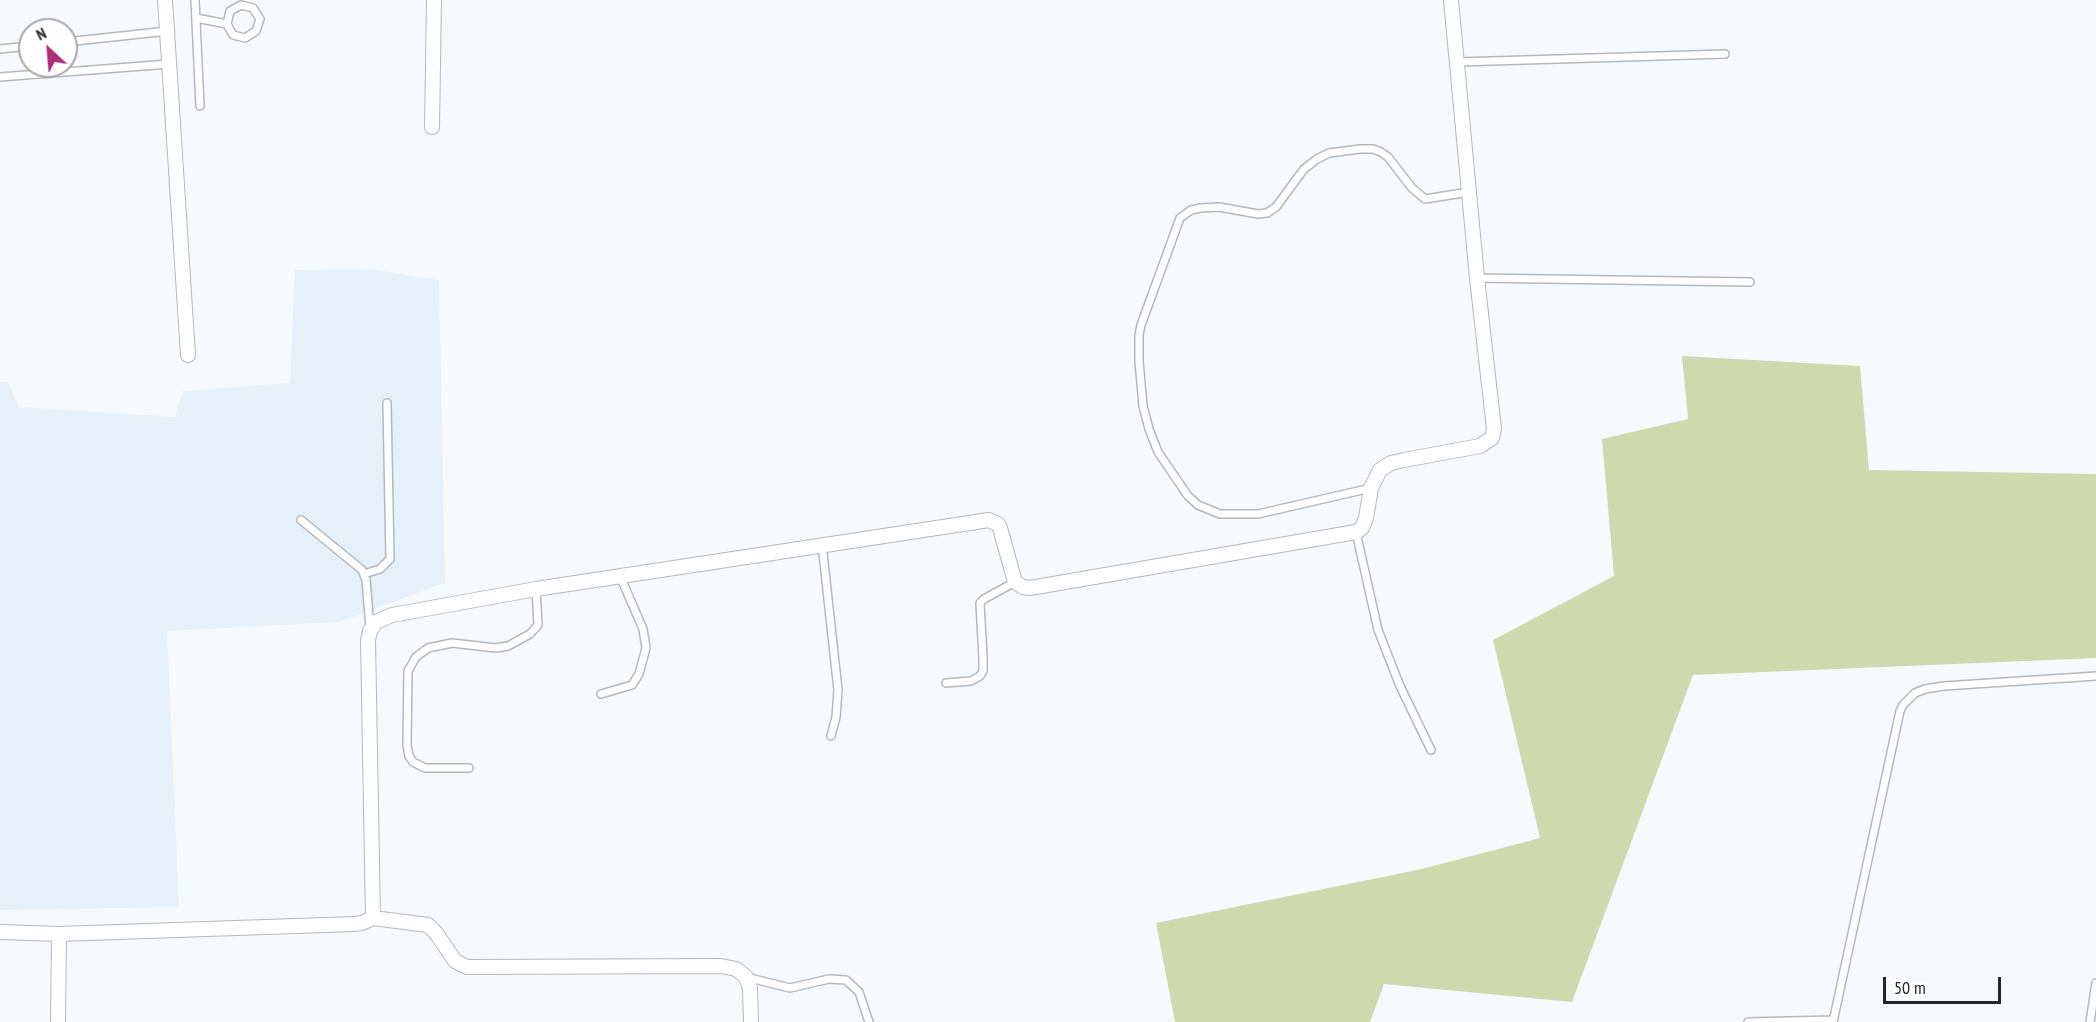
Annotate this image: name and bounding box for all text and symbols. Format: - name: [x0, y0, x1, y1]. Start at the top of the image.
- north arrow: [18, 18, 78, 78]
- text: N: [33, 23, 49, 45]
- scale bar: [1886, 965, 2004, 1003]
- text: 50 m: [1894, 976, 1926, 999]

